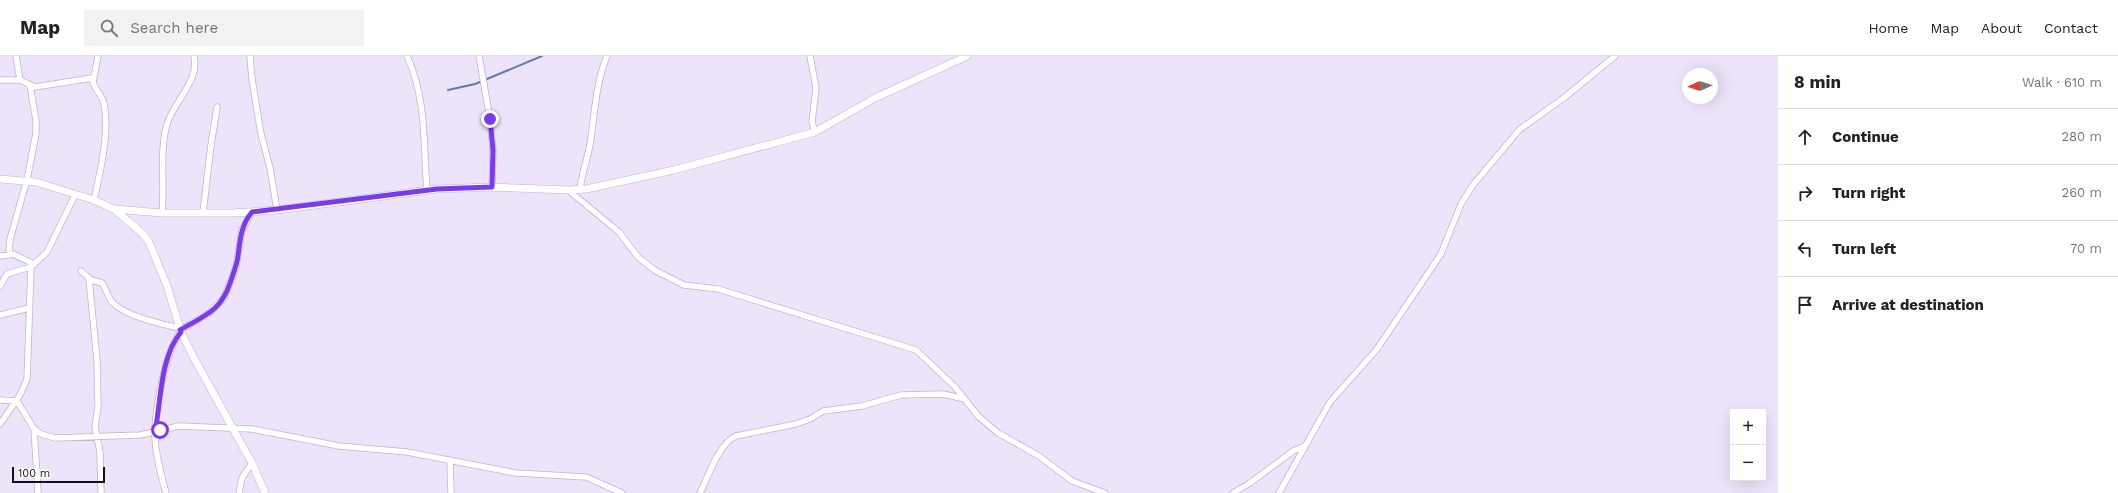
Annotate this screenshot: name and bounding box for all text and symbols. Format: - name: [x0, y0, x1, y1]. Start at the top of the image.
- search box: [84, 10, 364, 46]
- text: Map: [20, 16, 60, 39]
- icon: search: [98, 17, 120, 39]
- text: Search here: [130, 19, 218, 37]
- text: Home: [1868, 20, 1908, 36]
- text: Map: [1930, 20, 1959, 36]
- text: About: [1981, 20, 2022, 36]
- text: Contact: [2044, 20, 2098, 36]
- north arrow: [1682, 68, 1718, 104]
- text: 8 min: [1794, 72, 1841, 92]
- text: Walk · 610 m: [2022, 75, 2102, 90]
- route end: [481, 110, 499, 128]
- icon: ahead: [1794, 126, 1816, 148]
- text: Continue: [1832, 128, 1899, 146]
- text: 280 m: [2062, 129, 2102, 144]
- icon: right: [1794, 182, 1816, 204]
- text: Turn right: [1832, 184, 1905, 202]
- text: 260 m: [2062, 185, 2102, 200]
- icon: left: [1794, 238, 1816, 260]
- text: Turn left: [1832, 240, 1896, 258]
- text: 70 m: [2070, 241, 2102, 256]
- icon: arrive: [1794, 294, 1816, 316]
- text: Arrive at destination: [1832, 296, 1984, 314]
- map controls: [1730, 409, 1766, 481]
- button: +: [1730, 409, 1766, 445]
- route start: [151, 421, 169, 439]
- button: −: [1730, 445, 1766, 481]
- scale bar: [12, 465, 105, 484]
- text: 100 m: [18, 467, 50, 480]

